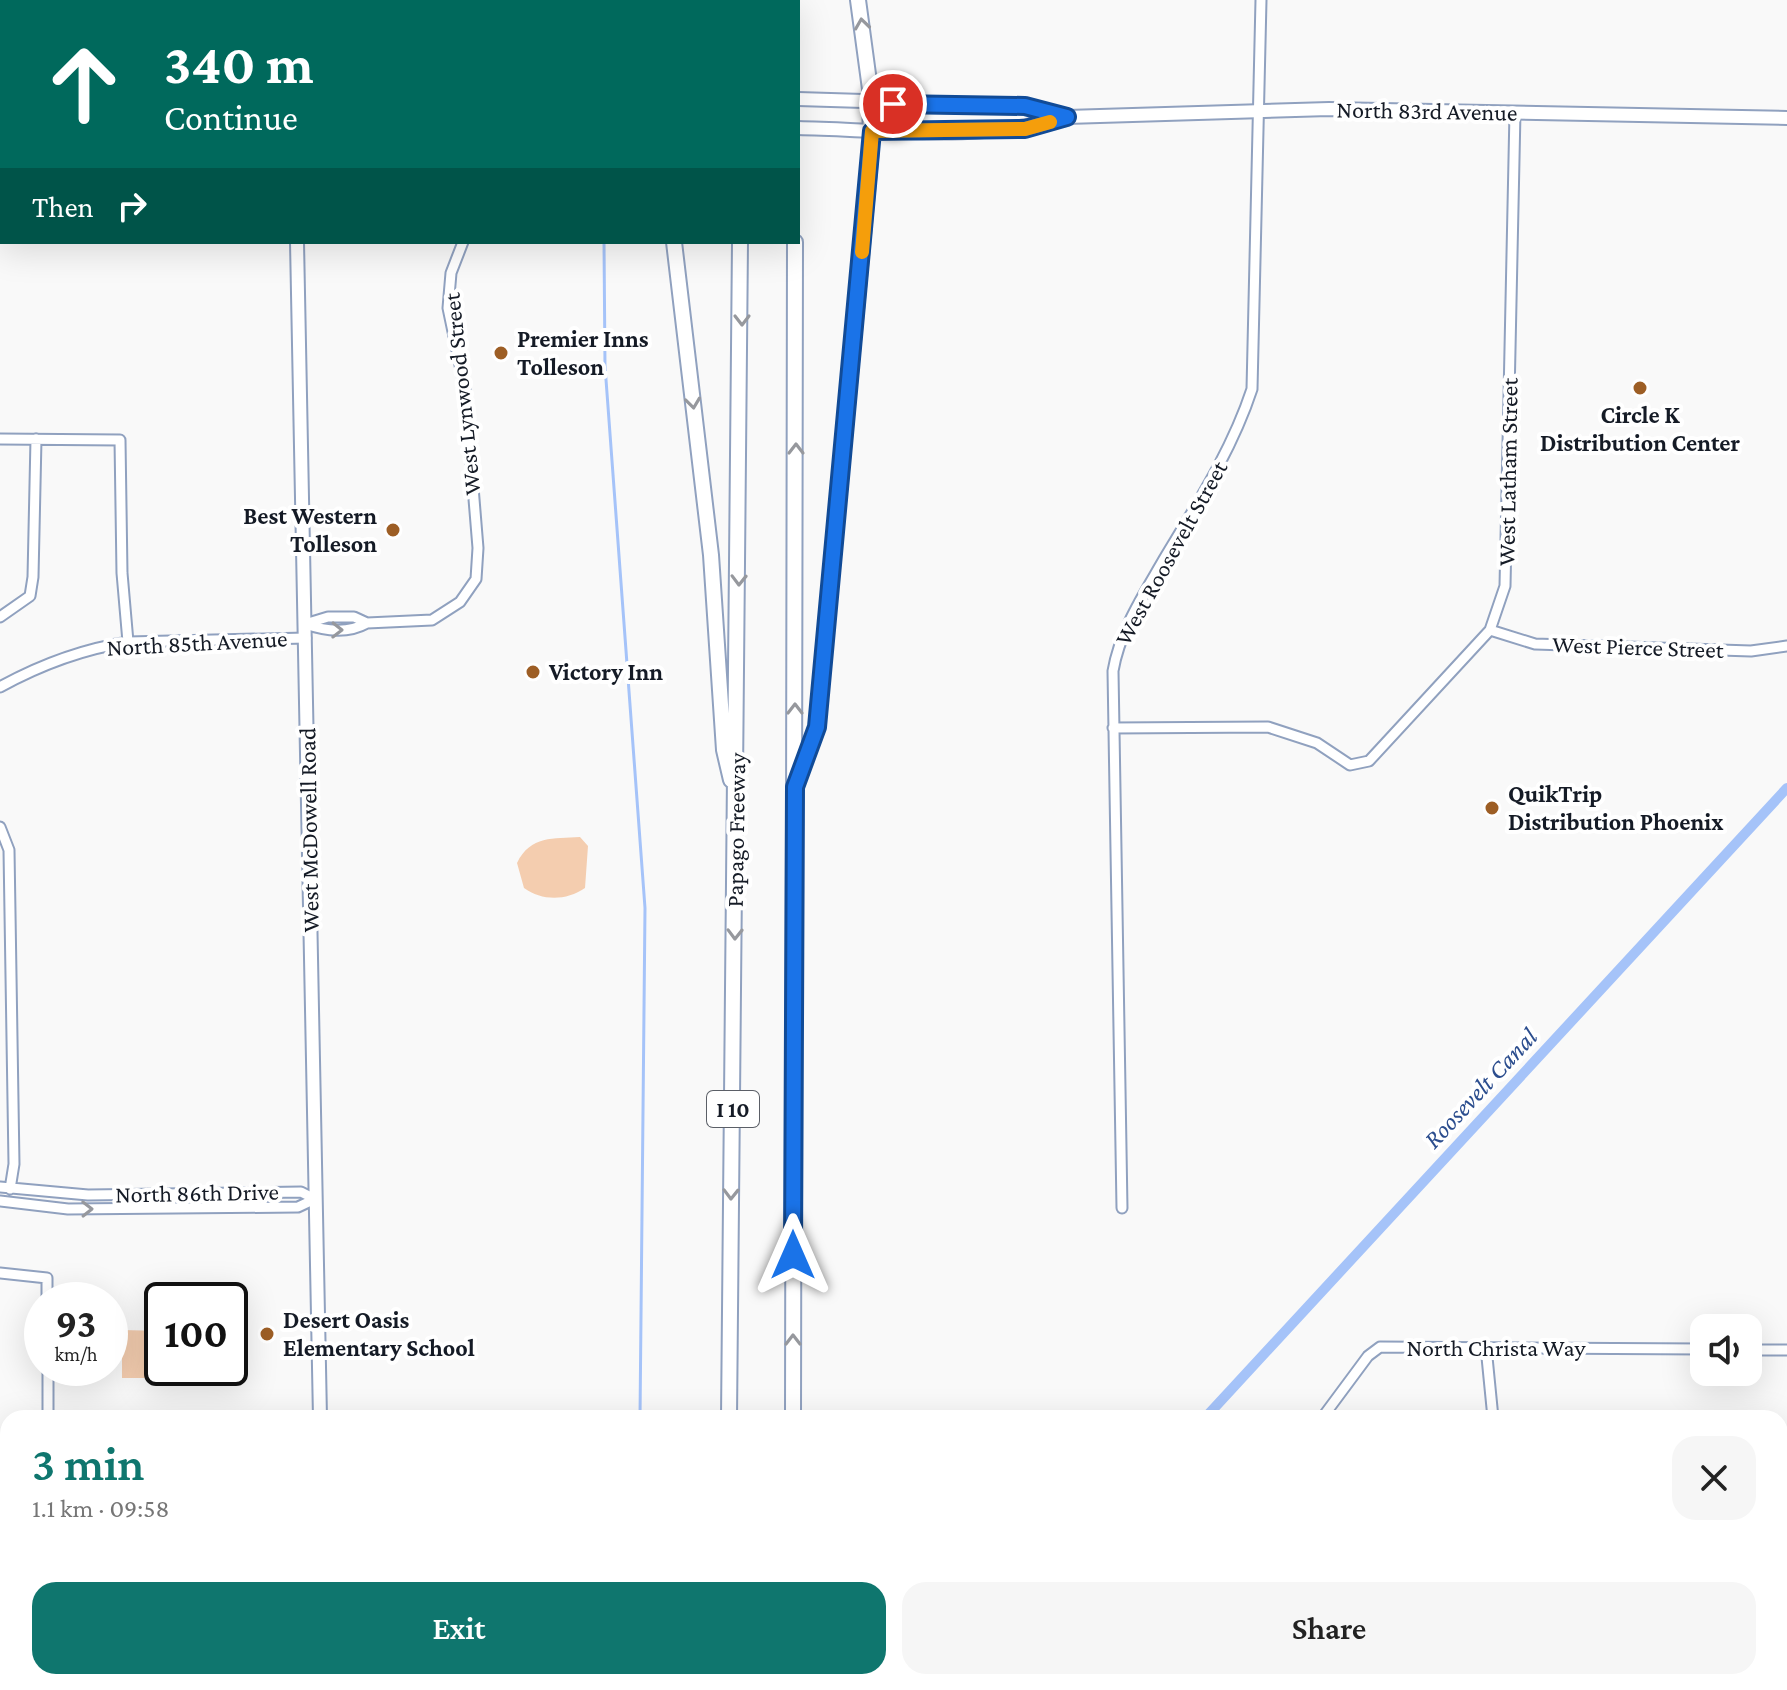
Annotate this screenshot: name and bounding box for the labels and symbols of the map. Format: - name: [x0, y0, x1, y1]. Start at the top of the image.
- one-way arrow: [854, 17, 871, 30]
- pin: [859, 70, 927, 138]
- street label: North 83rd Avenue: [1336, 95, 1518, 126]
- street label: West Lynwood Street: [437, 290, 486, 497]
- one-way arrow: [733, 314, 750, 327]
- place label: Premier Inns Tolleson: [517, 325, 649, 380]
- marker: Premier Inns Tolleson: [492, 344, 510, 362]
- street label: West Latham Street: [1492, 376, 1523, 566]
- marker: Circle K Distribution Center: [1631, 379, 1649, 397]
- one-way arrow: [684, 396, 701, 410]
- place label: Circle K Distribution Center: [1540, 401, 1741, 456]
- one-way arrow: [787, 442, 805, 455]
- street label: West Roosevelt Street: [1109, 455, 1233, 650]
- place label: Best Western Tolleson: [243, 502, 377, 557]
- marker: Best Western Tolleson: [384, 521, 402, 539]
- one-way arrow: [730, 574, 748, 587]
- one-way arrow: [331, 621, 344, 639]
- street label: North 85th Avenue: [106, 624, 288, 661]
- street label: West Pierce Street: [1552, 630, 1725, 663]
- place label: Victory Inn: [548, 658, 663, 685]
- marker: Victory Inn: [524, 663, 542, 681]
- one-way arrow: [786, 702, 804, 715]
- street label: West McDowell Road: [293, 727, 324, 933]
- street label: Papago Freeway: [721, 751, 750, 908]
- place label: QuikTrip Distribution Phoenix: [1508, 780, 1724, 835]
- marker: QuikTrip Distribution Phoenix: [1483, 799, 1501, 817]
- one-way arrow: [726, 928, 744, 941]
- water label: Roosevelt Canal: [1418, 1022, 1544, 1154]
- road number: I 10: [707, 1091, 759, 1127]
- street label: North 86th Drive: [115, 1178, 279, 1207]
- one-way arrow: [723, 1188, 740, 1201]
- one-way arrow: [81, 1200, 94, 1218]
- position arrow: [751, 1213, 835, 1297]
- speed limit sign: 100: [144, 1282, 248, 1386]
- place label: Desert Oasis Elementary School: [283, 1306, 475, 1361]
- marker: Desert Oasis Elementary School: [258, 1325, 276, 1343]
- one-way arrow: [784, 1333, 802, 1346]
- street label: North Christa Way: [1406, 1334, 1587, 1361]

